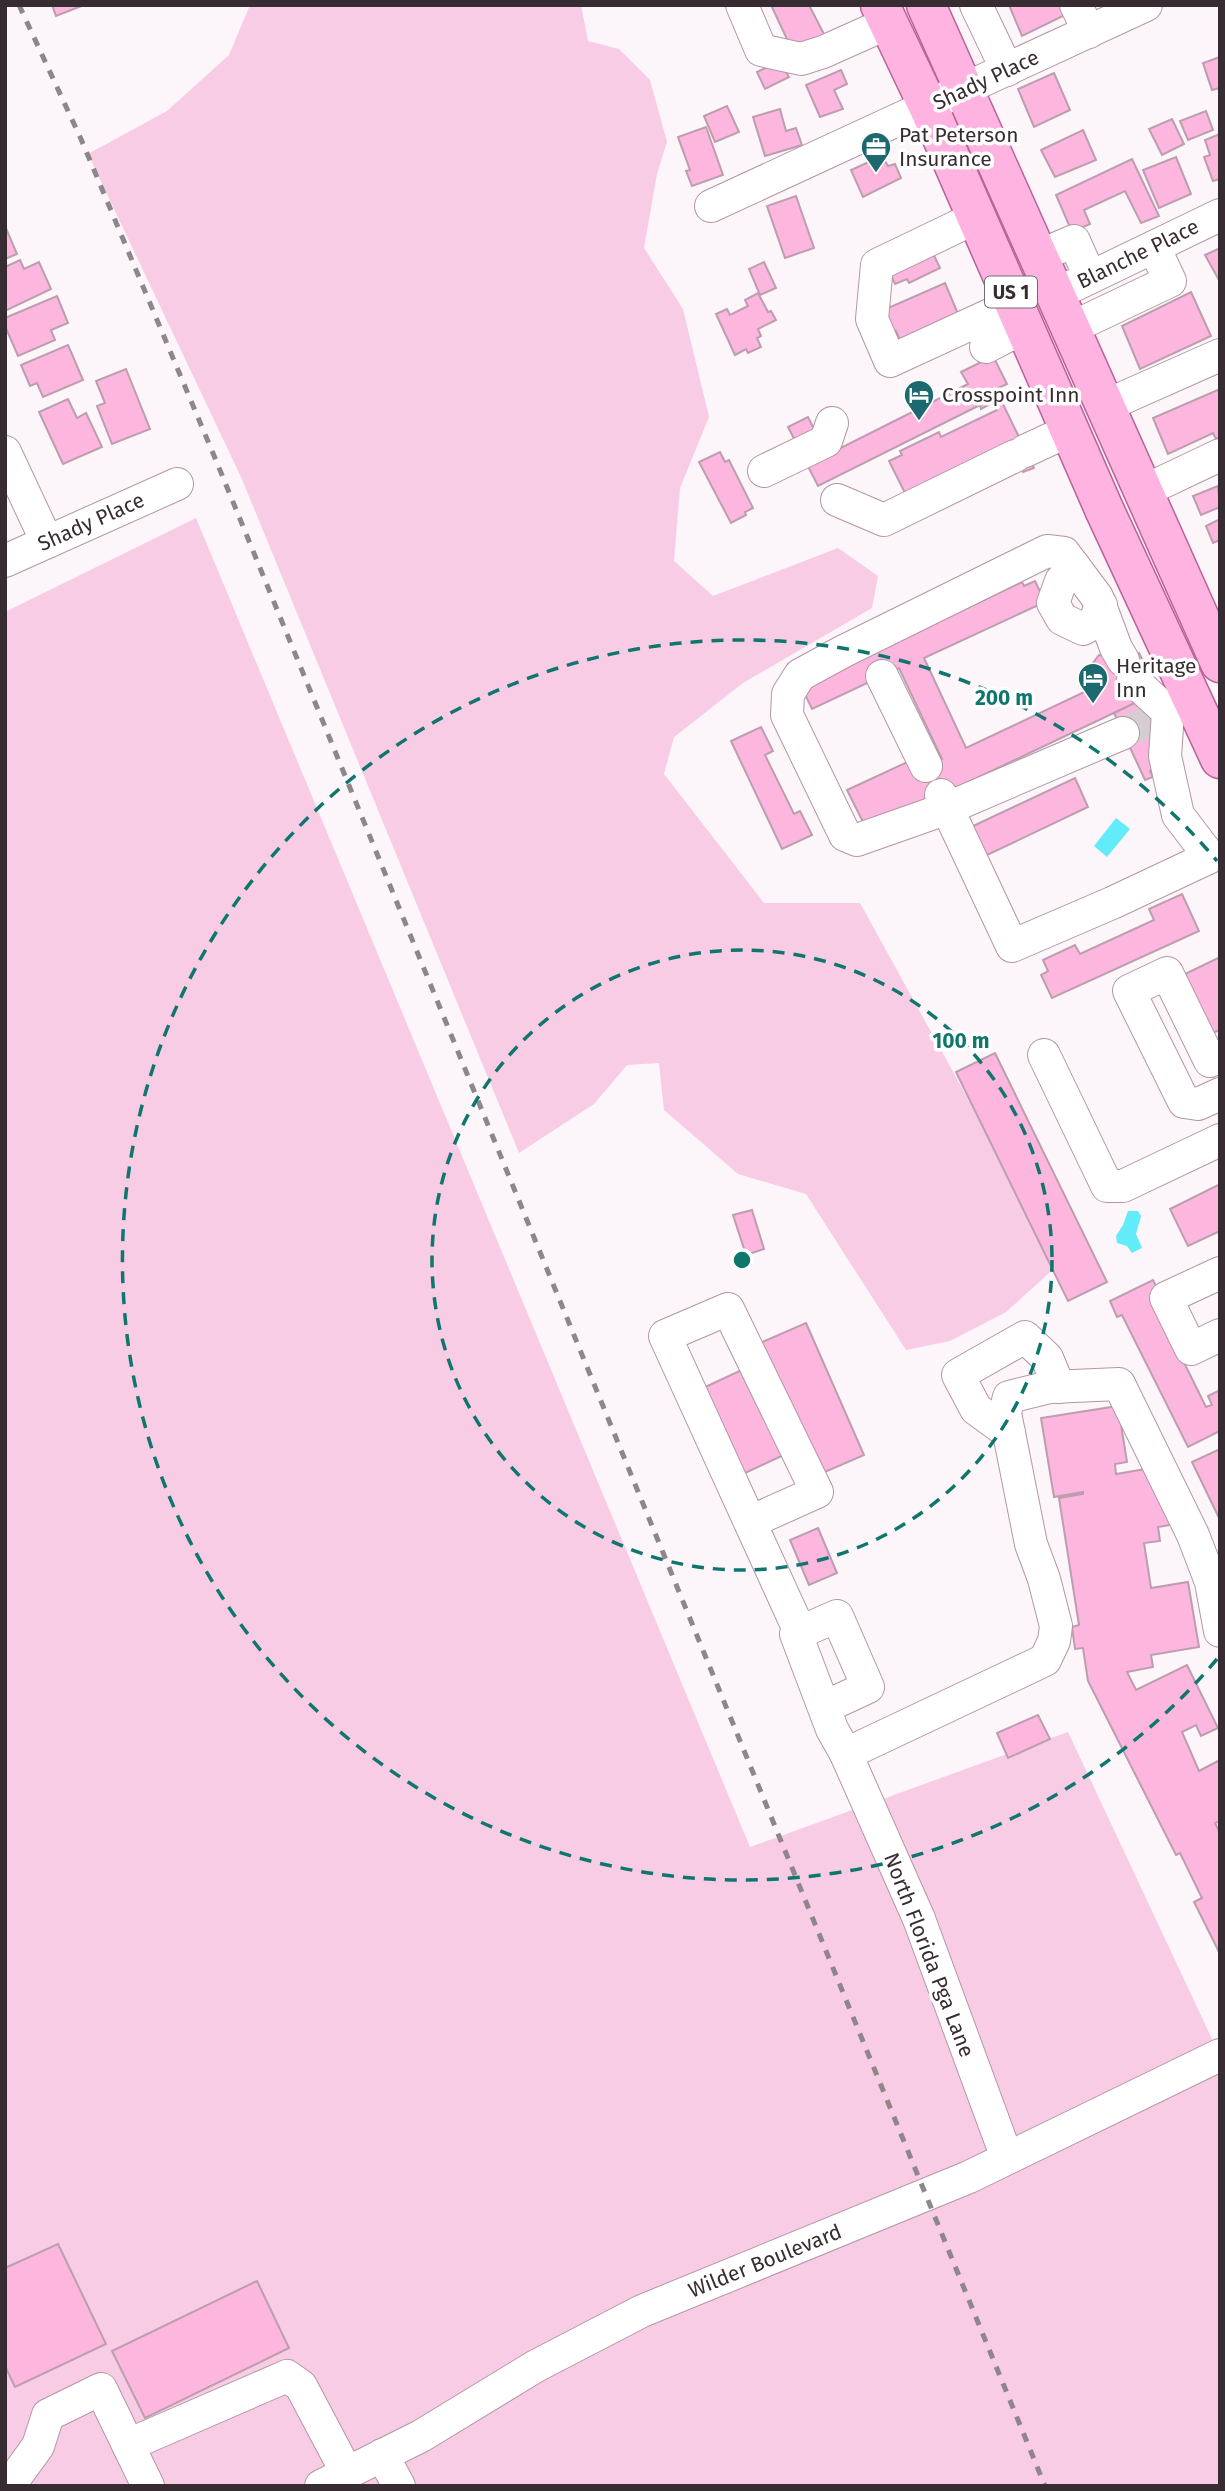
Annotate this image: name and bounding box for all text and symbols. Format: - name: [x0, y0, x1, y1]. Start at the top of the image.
- street label: Shady Place: [929, 44, 1043, 116]
- place label: Pat Peterson Insurance: [899, 122, 1019, 172]
- office icon: Pat Peterson Insurance: [859, 130, 893, 174]
- street label: Blanche Place: [1073, 213, 1203, 295]
- road number: US 1: [985, 276, 1037, 308]
- hotel icon: Crosspoint Inn: [902, 378, 936, 422]
- place label: Crosspoint Inn: [942, 382, 1080, 408]
- street label: Shady Place: [34, 487, 148, 557]
- place label: Heritage Inn: [1116, 653, 1196, 703]
- hotel icon: Heritage Inn: [1076, 661, 1110, 705]
- text: 200 m: [975, 685, 1033, 711]
- text: 100 m: [932, 1028, 990, 1054]
- centre of rings: [730, 1248, 754, 1272]
- street label: North Florida Pga Lane: [878, 1849, 980, 2061]
- street label: Wilder Boulevard: [685, 2218, 845, 2304]

